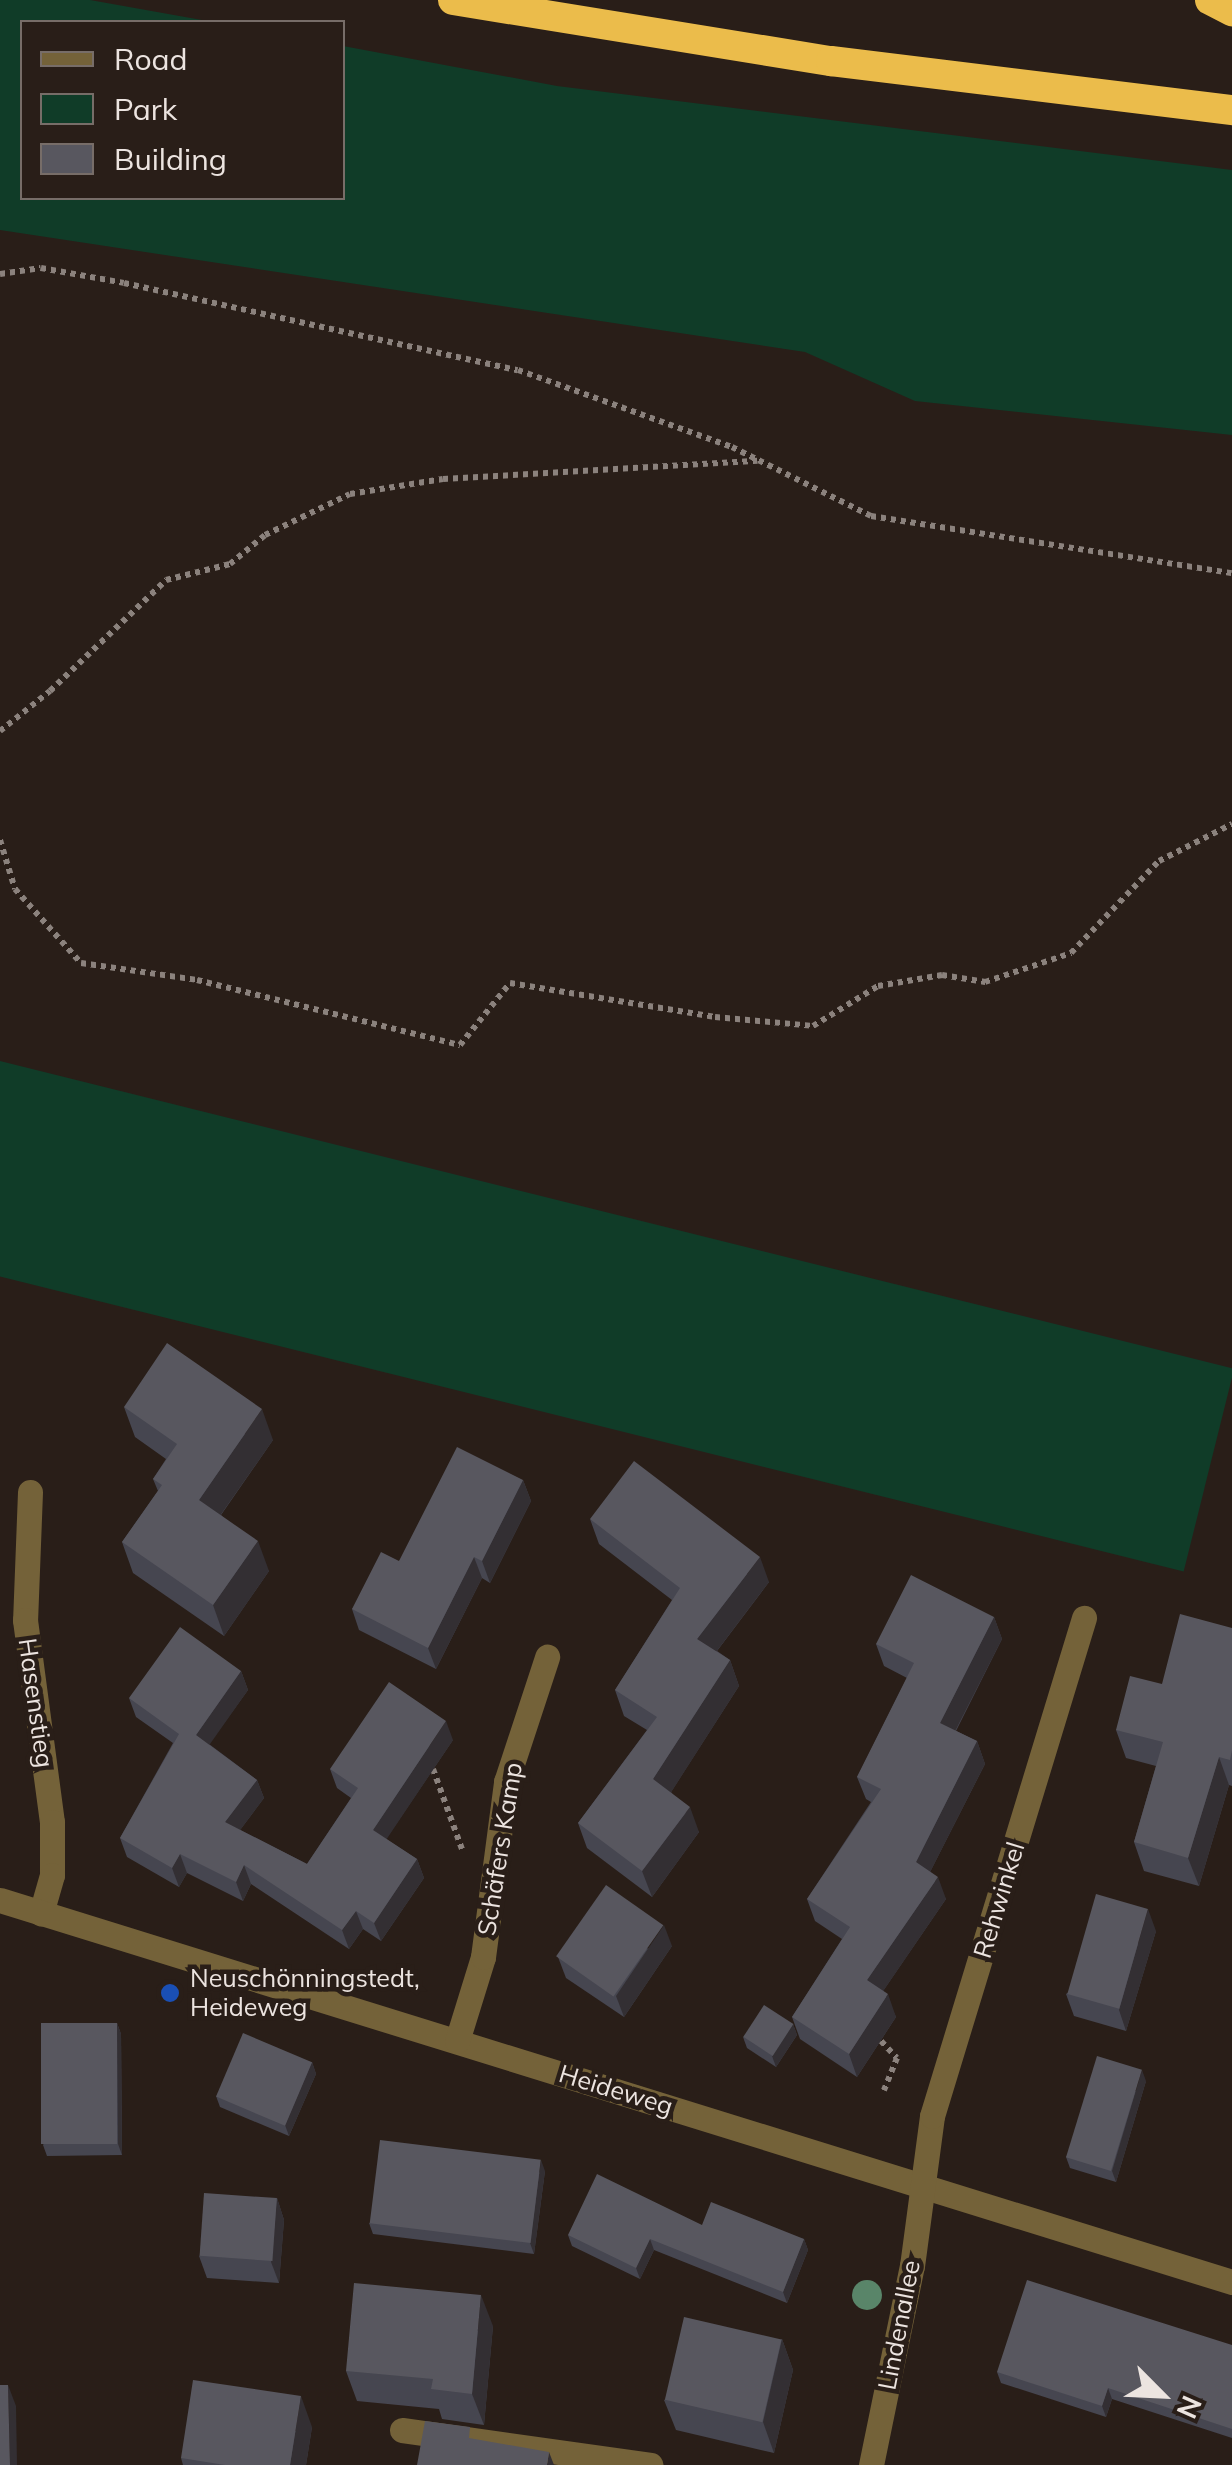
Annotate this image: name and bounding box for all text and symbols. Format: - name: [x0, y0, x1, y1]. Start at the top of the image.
- legend: [20, 20, 345, 200]
- text: Road: [114, 40, 188, 78]
- text: Park: [114, 90, 177, 128]
- text: Building: [114, 140, 227, 178]
- street label: Hasenstieg: [12, 1636, 60, 1770]
- street label: Schäfers Kamp: [471, 1760, 529, 1938]
- street label: Rehwinkel: [967, 1838, 1031, 1962]
- place label: Neuschönningstedt, Heideweg: [190, 1964, 420, 2023]
- marker: Neuschönningstedt, Heideweg: [159, 1982, 181, 2004]
- street label: Heideweg: [556, 2058, 676, 2122]
- street label: Lindenallee: [872, 2258, 926, 2392]
- north arrow: [1112, 2345, 1212, 2445]
- text: N: [1170, 2391, 1210, 2424]

